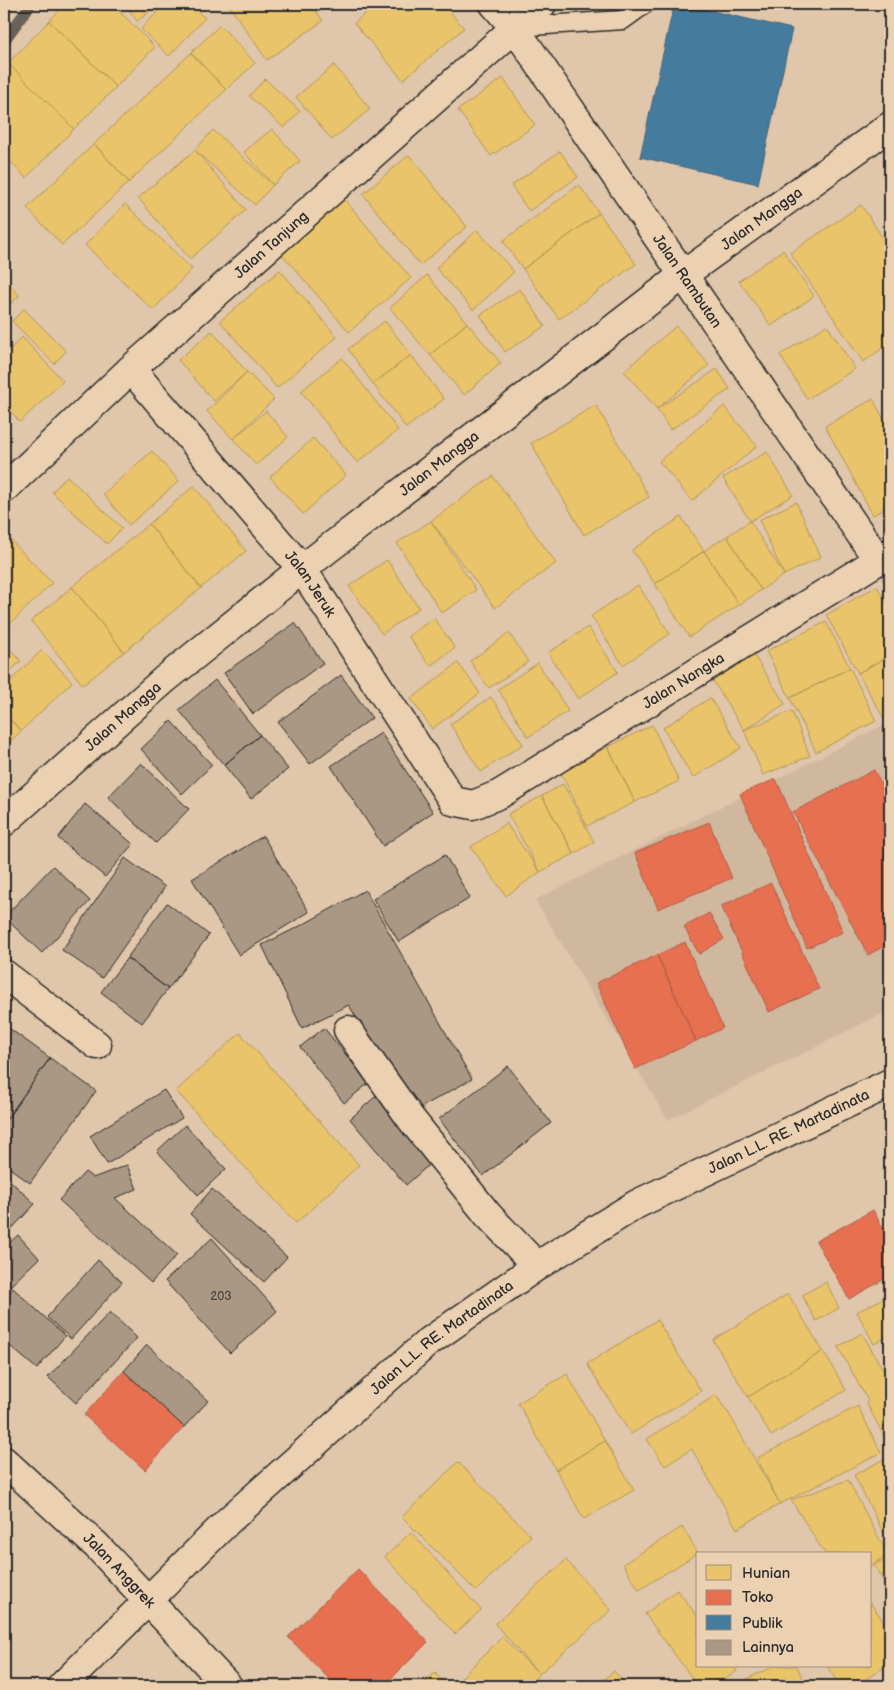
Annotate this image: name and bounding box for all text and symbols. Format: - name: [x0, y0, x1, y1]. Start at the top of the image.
- street label: Jalan Mangga: [717, 183, 806, 255]
- street label: Jalan Tanjung: [230, 207, 313, 283]
- street label: Jalan Rambutan: [648, 231, 726, 332]
- street label: Jalan Mangga: [395, 427, 483, 501]
- street label: Jalan Jeruk: [280, 547, 340, 621]
- street label: Jalan Nangka: [639, 649, 728, 714]
- street label: Jalan Mangga: [81, 678, 165, 756]
- street label: Jalan L.L. RE. Martadinata: [705, 1085, 873, 1179]
- street label: Jalan L.L. RE. Martadinata: [366, 1276, 517, 1399]
- house number: 203: [210, 1289, 232, 1304]
- street label: Jalan Anggrek: [79, 1529, 160, 1613]
- legend: [696, 1552, 872, 1668]
- text: Hunian: [742, 1564, 790, 1583]
- text: Toko: [742, 1588, 774, 1607]
- text: Publik: [742, 1614, 783, 1633]
- text: Lainnya: [742, 1638, 794, 1657]

